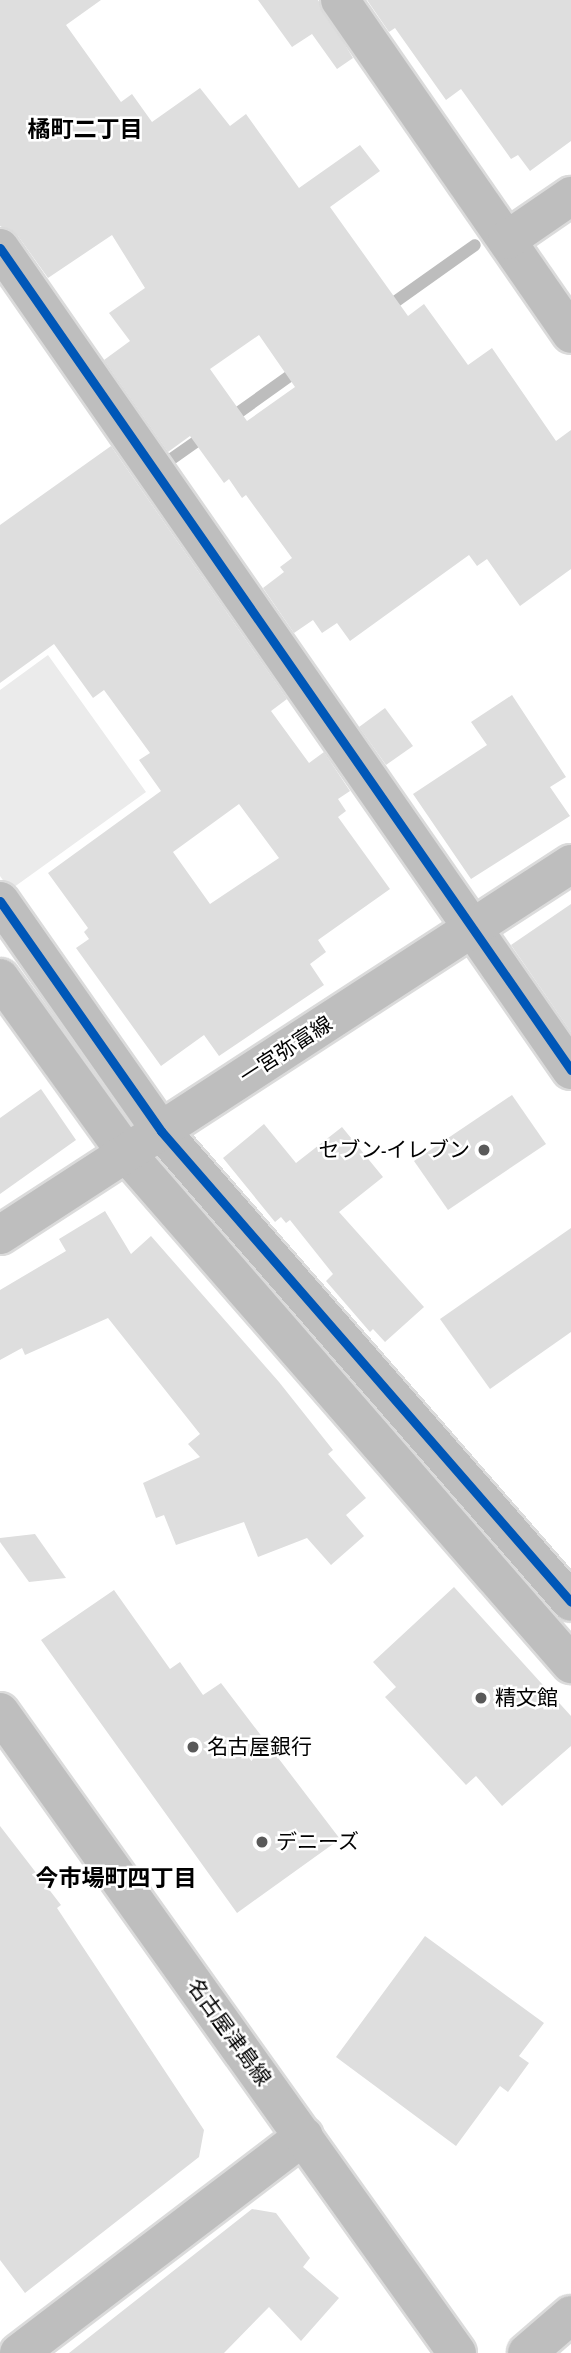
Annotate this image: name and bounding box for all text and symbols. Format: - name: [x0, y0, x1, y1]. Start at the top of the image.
- district label: 橘町二丁目: [28, 115, 142, 143]
- street label: 一宮弥富線: [235, 1011, 337, 1089]
- place label: セブン-イレブン: [319, 1137, 470, 1163]
- marker: セブン-イレブン: [476, 1142, 492, 1158]
- place label: 精文館: [495, 1685, 558, 1711]
- marker: 精文館: [473, 1690, 489, 1706]
- place label: 名古屋銀行: [207, 1734, 312, 1760]
- marker: 名古屋銀行: [185, 1739, 201, 1755]
- place label: デニーズ: [276, 1829, 360, 1855]
- marker: デニーズ: [254, 1834, 270, 1850]
- district label: 今市場町四丁目: [36, 1864, 196, 1892]
- street label: 名古屋津島線: [182, 1974, 276, 2090]

